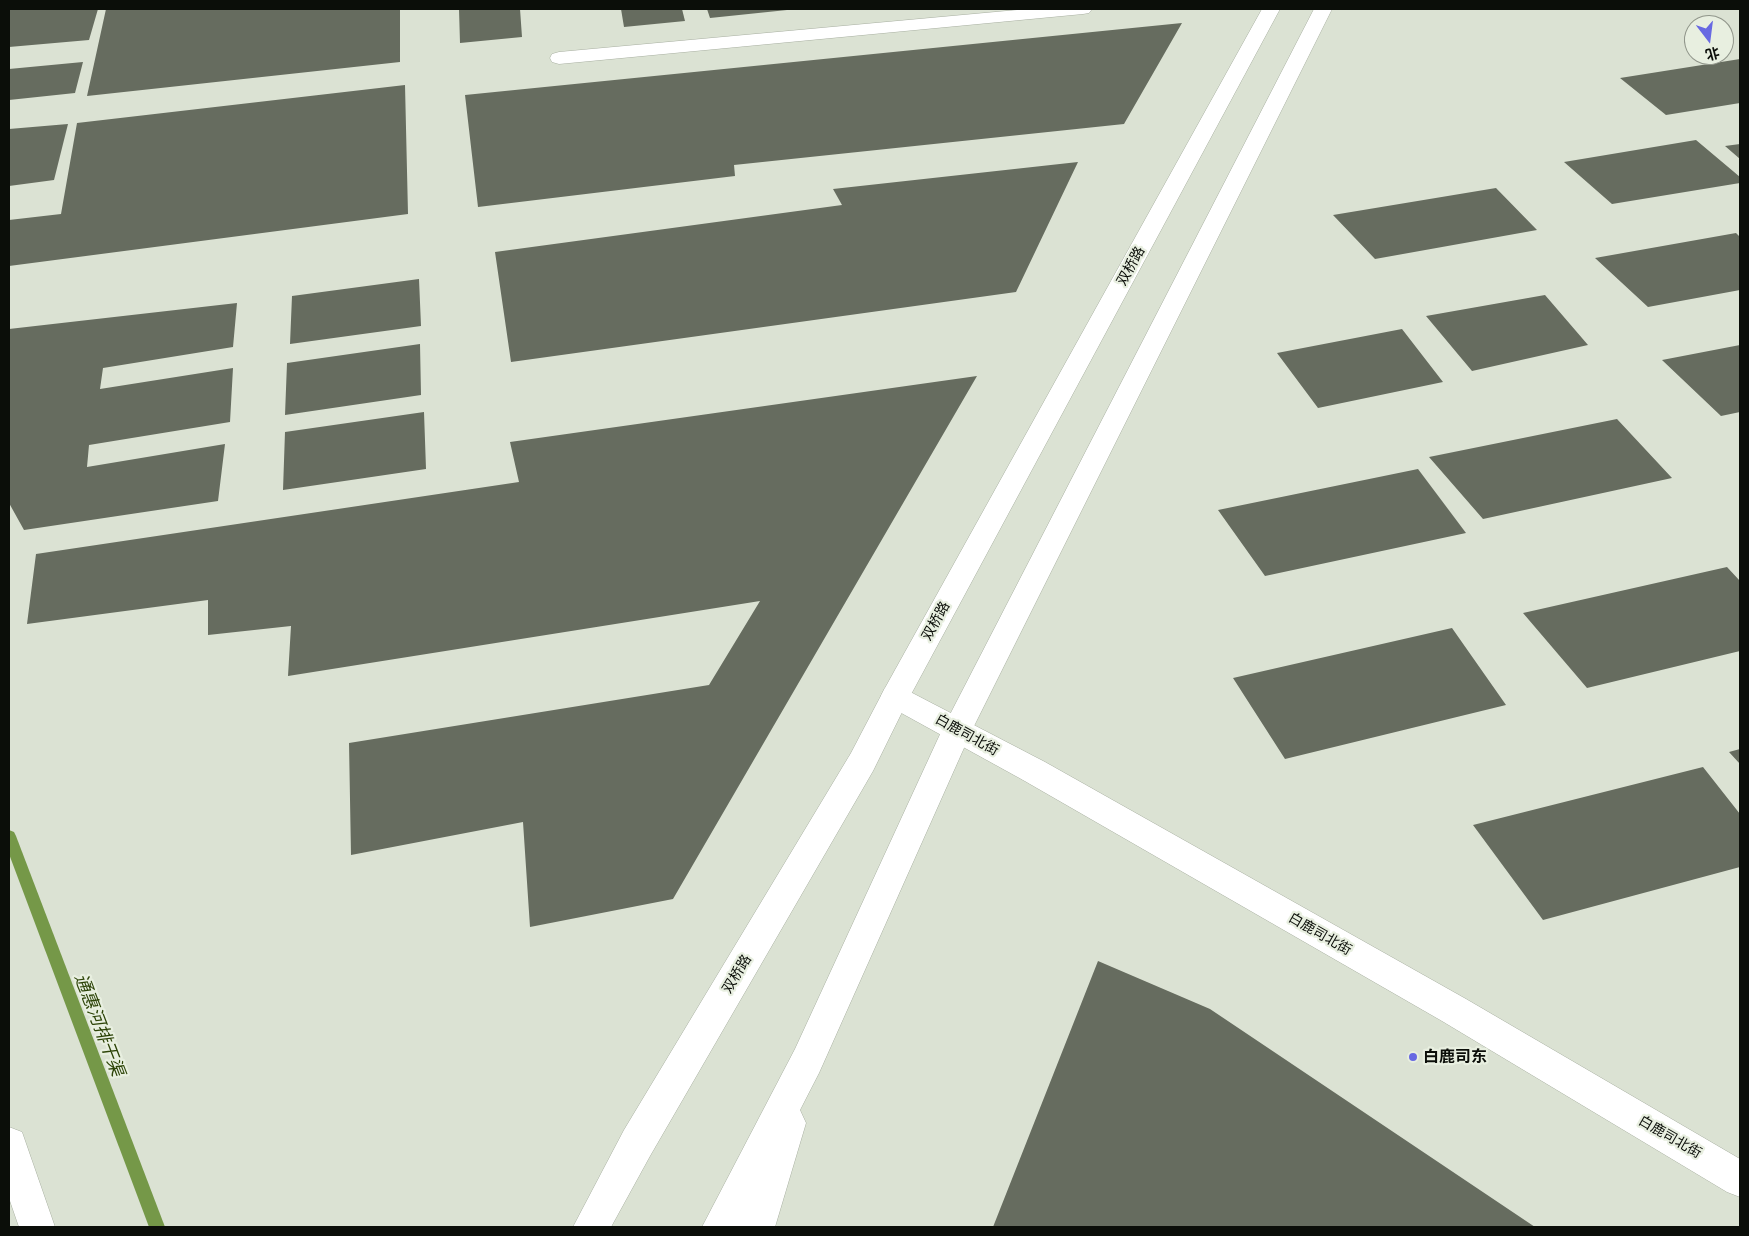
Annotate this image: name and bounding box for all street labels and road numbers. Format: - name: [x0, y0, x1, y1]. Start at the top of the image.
- street label: 双桥路: [1113, 244, 1149, 288]
- street label: 双桥路: [918, 599, 954, 643]
- street label: 白鹿司北街: [932, 711, 1002, 759]
- street label: 白鹿司北街: [1285, 909, 1355, 959]
- street label: 双桥路: [719, 952, 755, 996]
- street label: 白鹿司北街: [1635, 1112, 1705, 1162]

